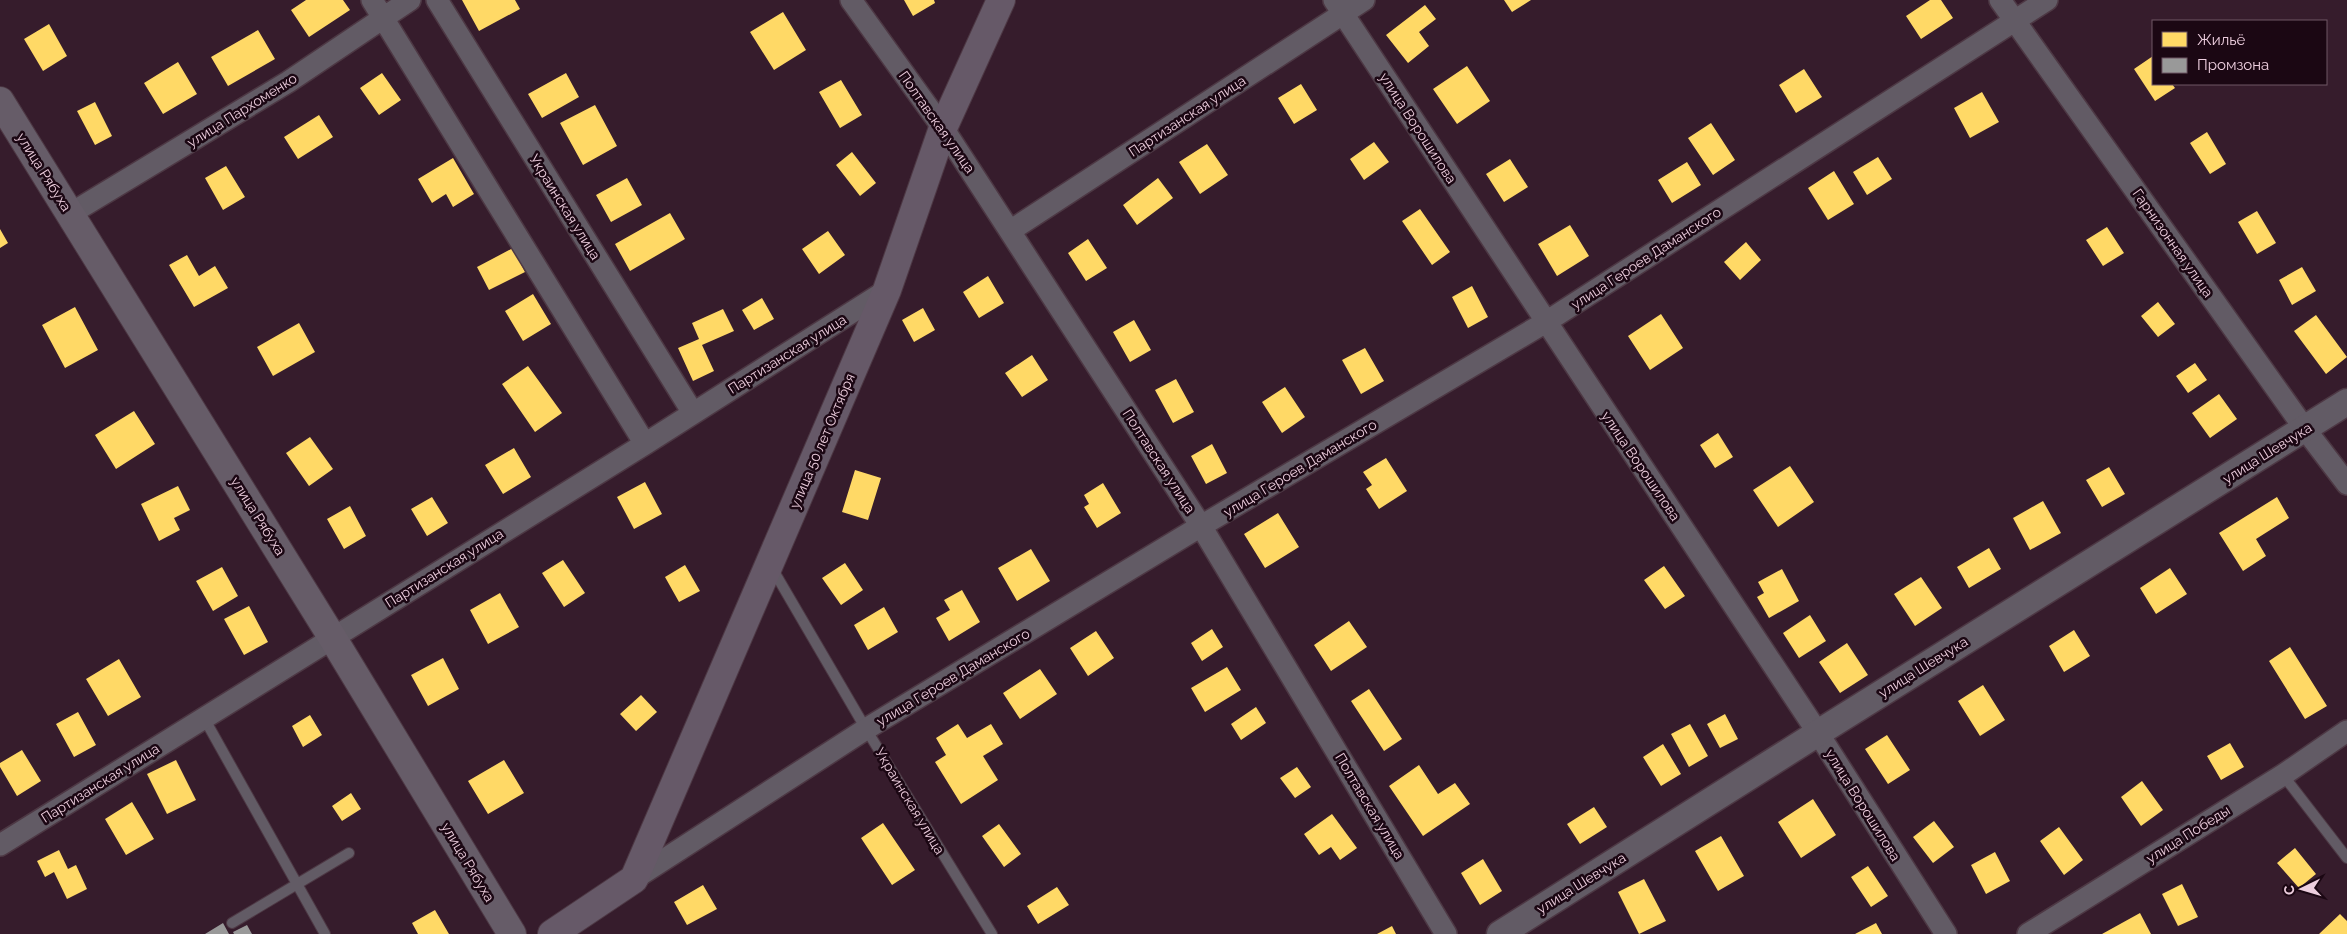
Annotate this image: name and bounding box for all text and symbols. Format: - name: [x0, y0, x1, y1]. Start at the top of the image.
- legend: [2152, 20, 2327, 85]
- text: Жильё: [2197, 31, 2246, 49]
- text: Промзона: [2197, 56, 2269, 74]
- street label: Полтавская улица: [896, 68, 978, 176]
- street label: улица Пархоменко: [184, 70, 300, 150]
- street label: улица Ворошилова: [1376, 70, 1460, 186]
- street label: Партизанская улица: [1126, 72, 1248, 160]
- street label: улица Рябуха: [14, 130, 74, 214]
- street label: Украинская улица: [526, 151, 604, 263]
- street label: Гарнизонная улица: [2130, 186, 2216, 300]
- street label: улица Героев Даманского: [1568, 203, 1724, 313]
- street label: Партизанская улица: [725, 311, 849, 397]
- street label: улица 50 лет Октября: [786, 371, 858, 511]
- street label: Полтавская улица: [1119, 406, 1199, 516]
- street label: улица Ворошилова: [1598, 408, 1684, 524]
- street label: улица Героев Даманского: [1221, 416, 1379, 520]
- street label: улица Шевчука: [2220, 419, 2314, 487]
- street label: улица Рябуха: [228, 474, 288, 558]
- street label: Партизанская улица: [382, 525, 506, 611]
- street label: улица Героев Даманского: [874, 625, 1032, 729]
- street label: улица Шевчука: [1876, 633, 1970, 701]
- street label: Партизанская улица: [38, 740, 162, 826]
- street label: Украинская улица: [872, 745, 948, 857]
- street label: улица Ворошилова: [1822, 746, 1904, 864]
- street label: Полтавская улица: [1332, 750, 1408, 862]
- street label: улица Победы: [2143, 802, 2233, 866]
- street label: улица Рябуха: [438, 820, 498, 904]
- street label: улица Шевчука: [1534, 849, 1628, 917]
- north arrow: [2277, 864, 2327, 914]
- text: С: [2281, 884, 2297, 896]

